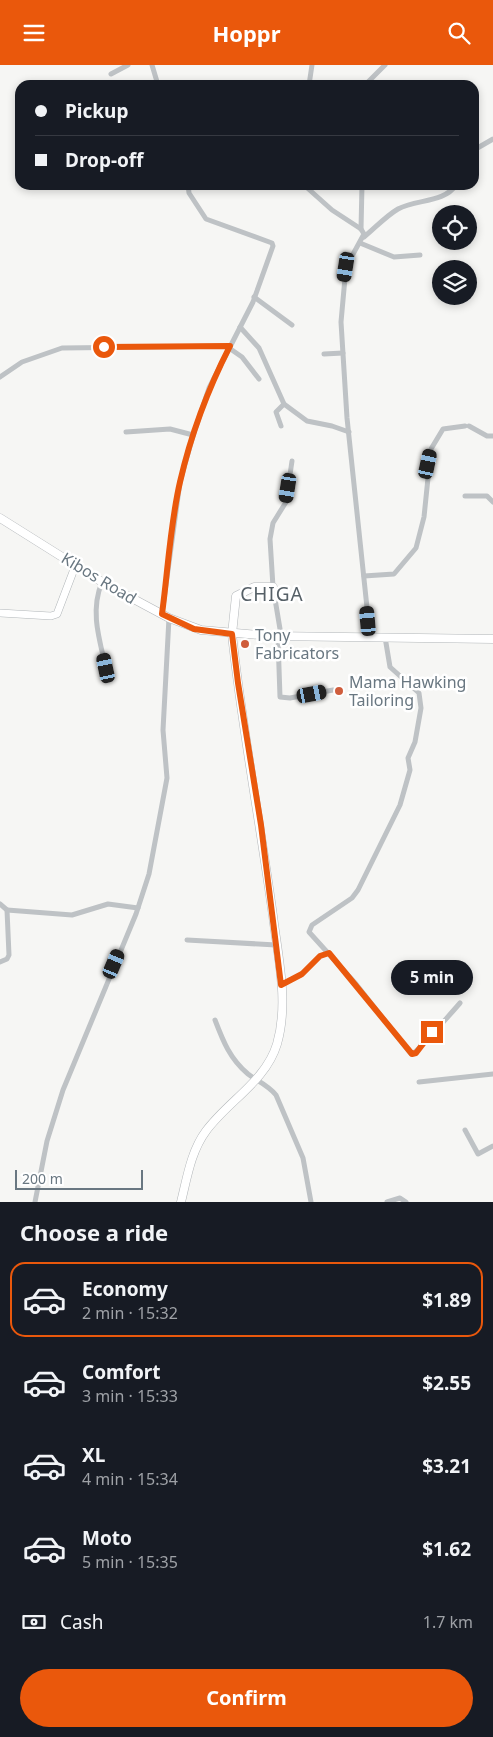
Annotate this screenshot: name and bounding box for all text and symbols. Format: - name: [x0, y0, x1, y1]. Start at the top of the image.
- text: Hoppr: [212, 18, 281, 48]
- icon: menu: [20, 19, 48, 47]
- icon: search: [445, 19, 473, 47]
- text: Pickup: [65, 98, 128, 124]
- text: Drop-off: [65, 147, 144, 173]
- map controls: [432, 205, 477, 305]
- button: locate: [432, 205, 477, 250]
- car: [336, 251, 355, 283]
- button: layers: [432, 260, 477, 305]
- route start: [93, 336, 115, 358]
- car: [417, 448, 438, 480]
- car: [278, 472, 297, 504]
- street label: Kibos Road: [57, 547, 141, 609]
- district label: CHIGA: [240, 581, 304, 607]
- car: [359, 605, 376, 637]
- place label: Tony Fabricators: [255, 624, 339, 664]
- marker: Tony Fabricators: [239, 638, 251, 650]
- car: [95, 652, 116, 684]
- place label: Mama Hawking Tailoring: [349, 671, 466, 711]
- car: [295, 684, 328, 704]
- marker: Mama Hawking Tailoring: [333, 685, 345, 697]
- car: [101, 947, 126, 981]
- callout: 5 min: [391, 959, 473, 995]
- text: 5 min: [410, 966, 454, 988]
- route end: [421, 1021, 443, 1043]
- scale bar: [15, 1167, 142, 1190]
- text: 200 m: [22, 1169, 63, 1188]
- text: Choose a ride: [20, 1217, 168, 1247]
- text: Economy: [82, 1276, 168, 1302]
- icon: car: [22, 1277, 67, 1322]
- text: $1.89: [422, 1287, 471, 1313]
- text: 2 min · 15:32: [82, 1302, 178, 1324]
- text: Comfort: [82, 1359, 161, 1385]
- icon: car: [22, 1360, 67, 1405]
- text: $2.55: [422, 1370, 471, 1396]
- text: 3 min · 15:33: [82, 1385, 178, 1407]
- text: XL: [82, 1442, 105, 1468]
- icon: car: [22, 1443, 67, 1488]
- text: $3.21: [422, 1453, 471, 1479]
- text: 4 min · 15:34: [82, 1468, 178, 1490]
- text: Moto: [82, 1525, 132, 1551]
- icon: car: [22, 1526, 67, 1571]
- text: $1.62: [422, 1536, 471, 1562]
- text: 5 min · 15:35: [82, 1551, 178, 1573]
- icon: cash: [20, 1608, 48, 1636]
- text: Cash: [60, 1609, 104, 1635]
- text: 1.7 km: [423, 1611, 473, 1633]
- button: Confirm: [20, 1669, 473, 1727]

